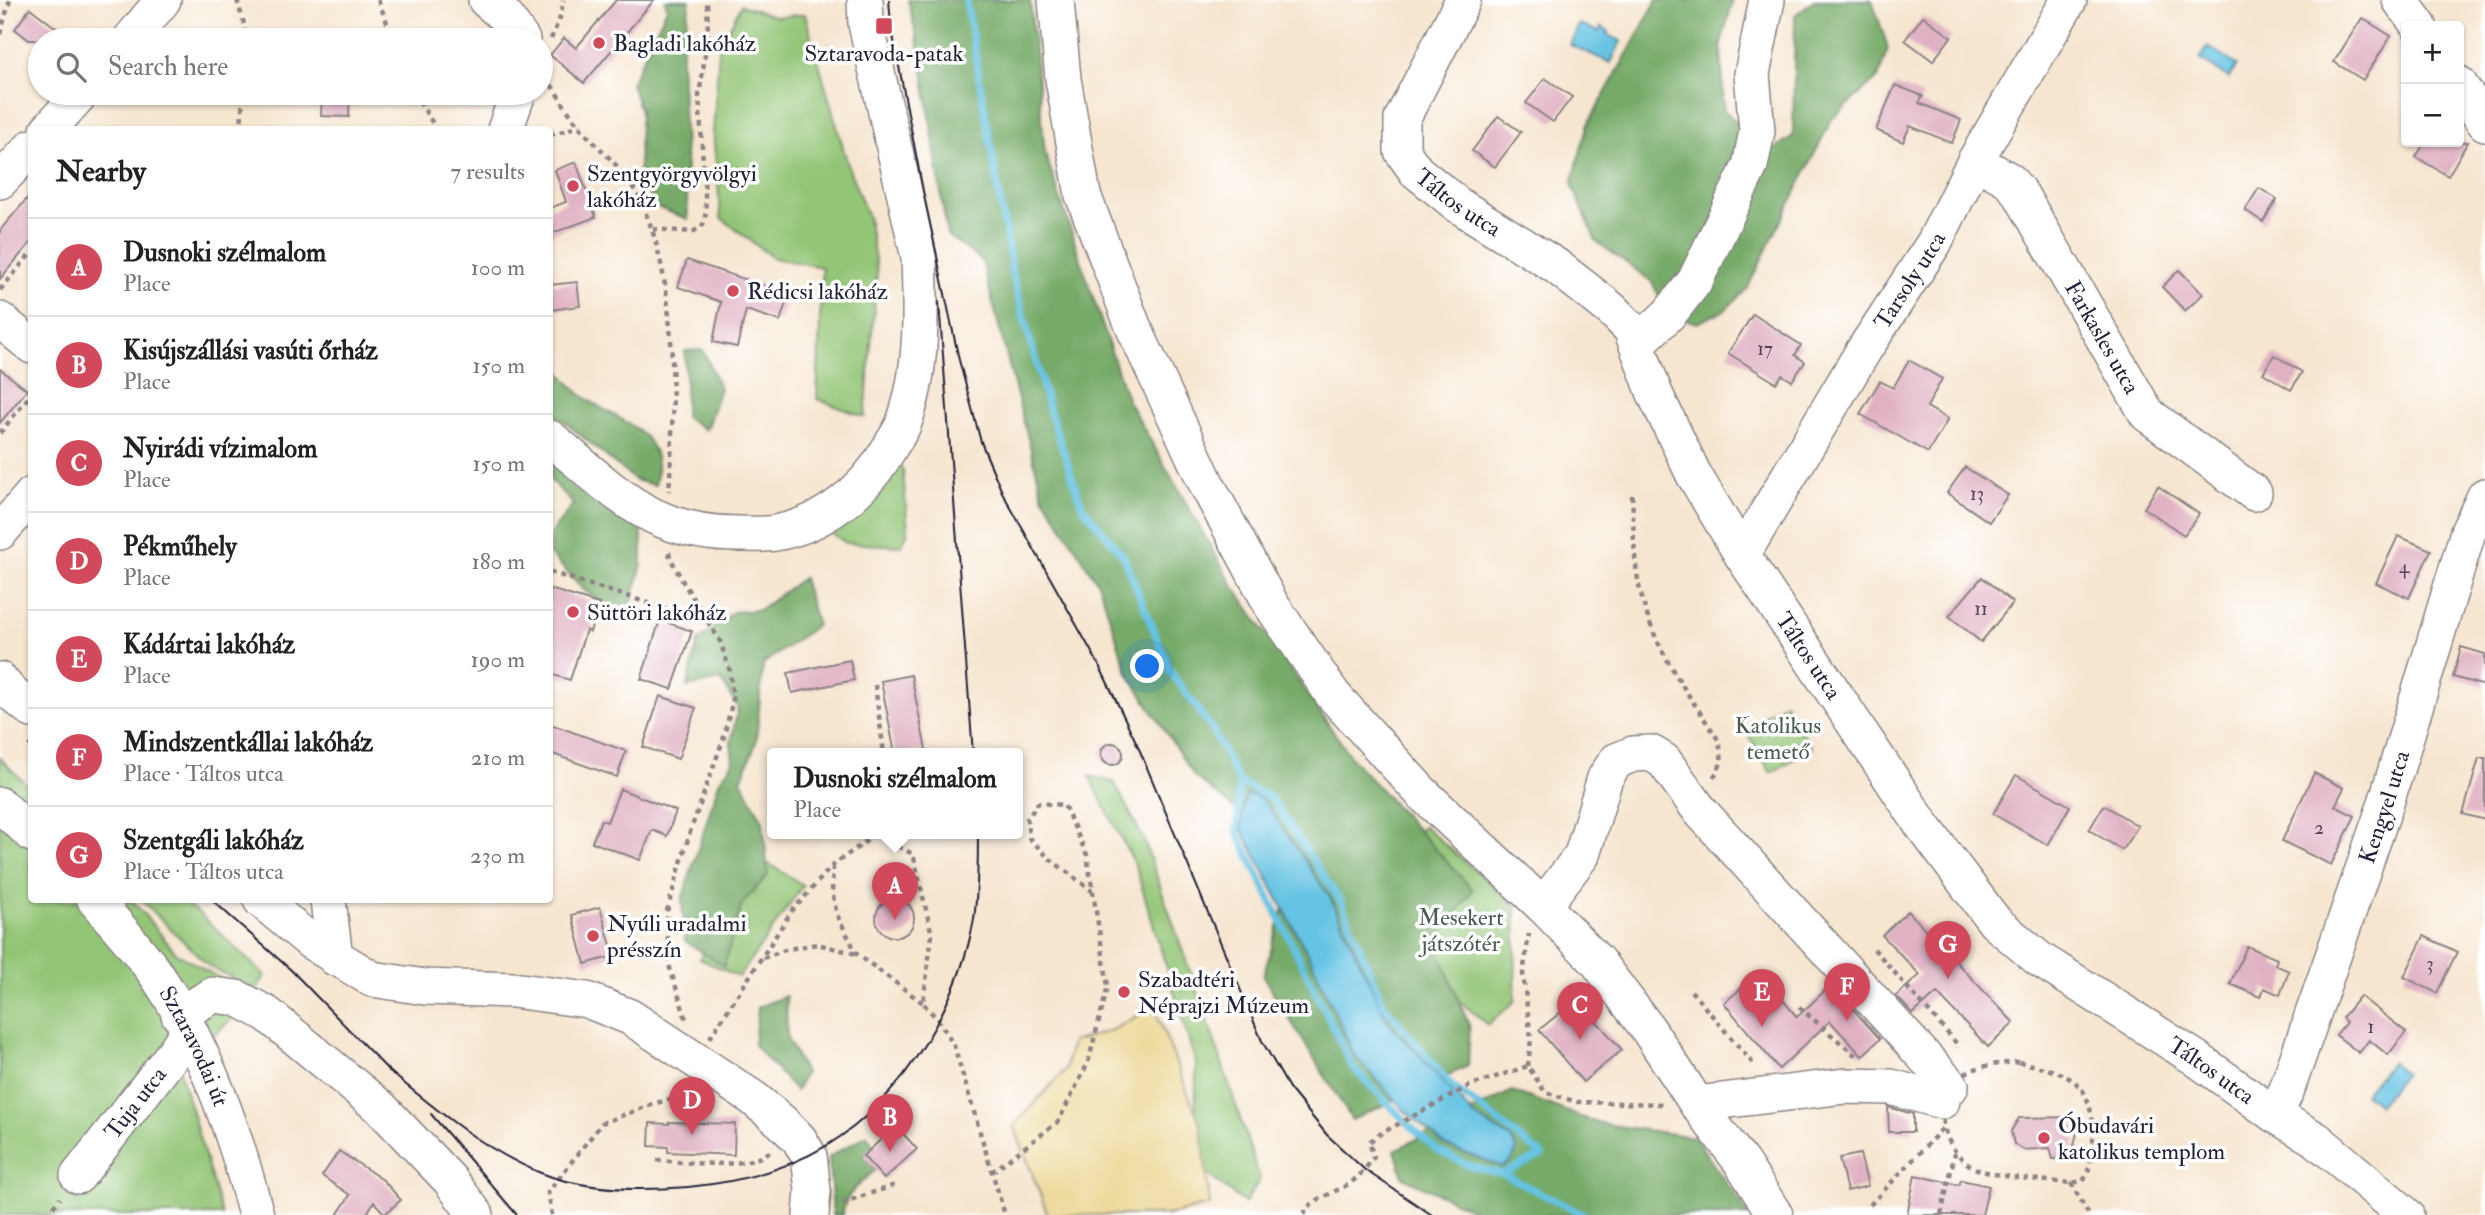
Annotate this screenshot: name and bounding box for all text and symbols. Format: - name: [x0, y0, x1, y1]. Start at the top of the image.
- marker: Sztaravoda-patak: [874, 16, 894, 36]
- map controls: [2401, 21, 2464, 147]
- button: +: [2401, 21, 2464, 84]
- search box: [28, 28, 553, 105]
- place label: Bagladi lakóház: [613, 29, 756, 58]
- marker: Bagladi lakóház: [591, 35, 607, 51]
- place label: Sztaravoda-patak: [805, 39, 963, 69]
- icon: search: [52, 48, 90, 86]
- text: Search here: [108, 51, 228, 83]
- button: −: [2401, 84, 2464, 147]
- text: Nearby: [56, 153, 146, 190]
- text: 7 results: [451, 157, 525, 186]
- place label: Szentgyörgyvölgyi lakóház: [587, 159, 757, 214]
- street label: Táltos utca: [1410, 162, 1507, 243]
- marker: Szentgyörgyvölgyi lakóház: [565, 178, 581, 194]
- street label: Tarsoly utca: [1867, 227, 1952, 334]
- text: Dusnoki szélmalom: [123, 237, 326, 269]
- text: A: [72, 253, 86, 282]
- text: 100 m: [471, 253, 525, 282]
- text: Place: [123, 269, 171, 298]
- street label: Farkasles utca: [2059, 275, 2147, 399]
- place label: Rédicsi lakóház: [747, 277, 888, 306]
- marker: Rédicsi lakóház: [725, 283, 741, 299]
- text: Kisújszállási vasúti őrház: [123, 335, 378, 367]
- house number: 17: [1757, 337, 1773, 361]
- text: B: [71, 351, 87, 380]
- text: 150 m: [472, 351, 525, 380]
- text: Place: [123, 367, 171, 396]
- text: Nyirádi vízimalom: [123, 433, 317, 465]
- text: C: [71, 449, 87, 478]
- text: 150 m: [472, 449, 525, 478]
- text: Place: [123, 465, 171, 494]
- house number: 13: [1970, 482, 1984, 506]
- text: Pékműhely: [123, 531, 237, 563]
- text: D: [70, 547, 88, 576]
- text: 180 m: [472, 547, 525, 576]
- house number: 4: [2399, 555, 2410, 579]
- text: Place: [123, 563, 171, 592]
- house number: 11: [1974, 597, 1988, 621]
- place label: Süttöri lakóház: [587, 598, 727, 627]
- marker: Süttöri lakóház: [565, 604, 581, 620]
- street label: Táltos utca: [1770, 606, 1849, 705]
- text: Kádártai lakóház: [123, 629, 295, 661]
- text: E: [71, 645, 87, 674]
- text: 190 m: [471, 645, 525, 674]
- your location: [1130, 649, 1164, 683]
- text: Place: [123, 661, 171, 690]
- park label: Katolikus temető: [1735, 711, 1821, 766]
- text: Mindszentkállai lakóház: [123, 727, 373, 759]
- text: F: [72, 743, 86, 772]
- text: 210 m: [471, 743, 525, 772]
- street label: Kengyel utca: [2352, 746, 2416, 867]
- popup: [767, 748, 1023, 839]
- text: Place · Táltos utca: [123, 759, 284, 788]
- text: Dusnoki szélmalom: [793, 763, 997, 795]
- text: Place: [793, 795, 841, 824]
- house number: 2: [2314, 816, 2324, 840]
- text: Szentgáli lakóház: [123, 825, 304, 857]
- text: G: [69, 841, 89, 870]
- text: 230 m: [470, 841, 525, 870]
- text: Place · Táltos utca: [123, 857, 284, 886]
- pin: A: [872, 862, 918, 920]
- park label: Mesekert játszótér: [1418, 903, 1504, 958]
- place label: Nyúli uradalmi présszín: [606, 909, 747, 965]
- pin: G: [1925, 921, 1971, 979]
- marker: Nyúli uradalmi présszín: [585, 928, 601, 944]
- house number: 3: [2426, 952, 2434, 976]
- pin: F: [1824, 963, 1870, 1021]
- place label: Szabadtéri Néprajzi Múzeum: [1138, 965, 1309, 1021]
- pin: E: [1739, 969, 1785, 1027]
- street label: Sztaravodai út: [153, 980, 236, 1110]
- pin: C: [1557, 982, 1603, 1040]
- marker: Szabadtéri Néprajzi Múzeum: [1116, 984, 1132, 1000]
- house number: 1: [2368, 1015, 2374, 1039]
- street label: Táltos utca: [2163, 1030, 2261, 1111]
- street label: Tuja utca: [98, 1060, 173, 1145]
- pin: D: [669, 1077, 715, 1135]
- pin: B: [867, 1094, 913, 1152]
- place label: Óbudavári katolikus templom: [2058, 1111, 2225, 1167]
- marker: Óbudavári katolikus templom: [2036, 1130, 2052, 1146]

